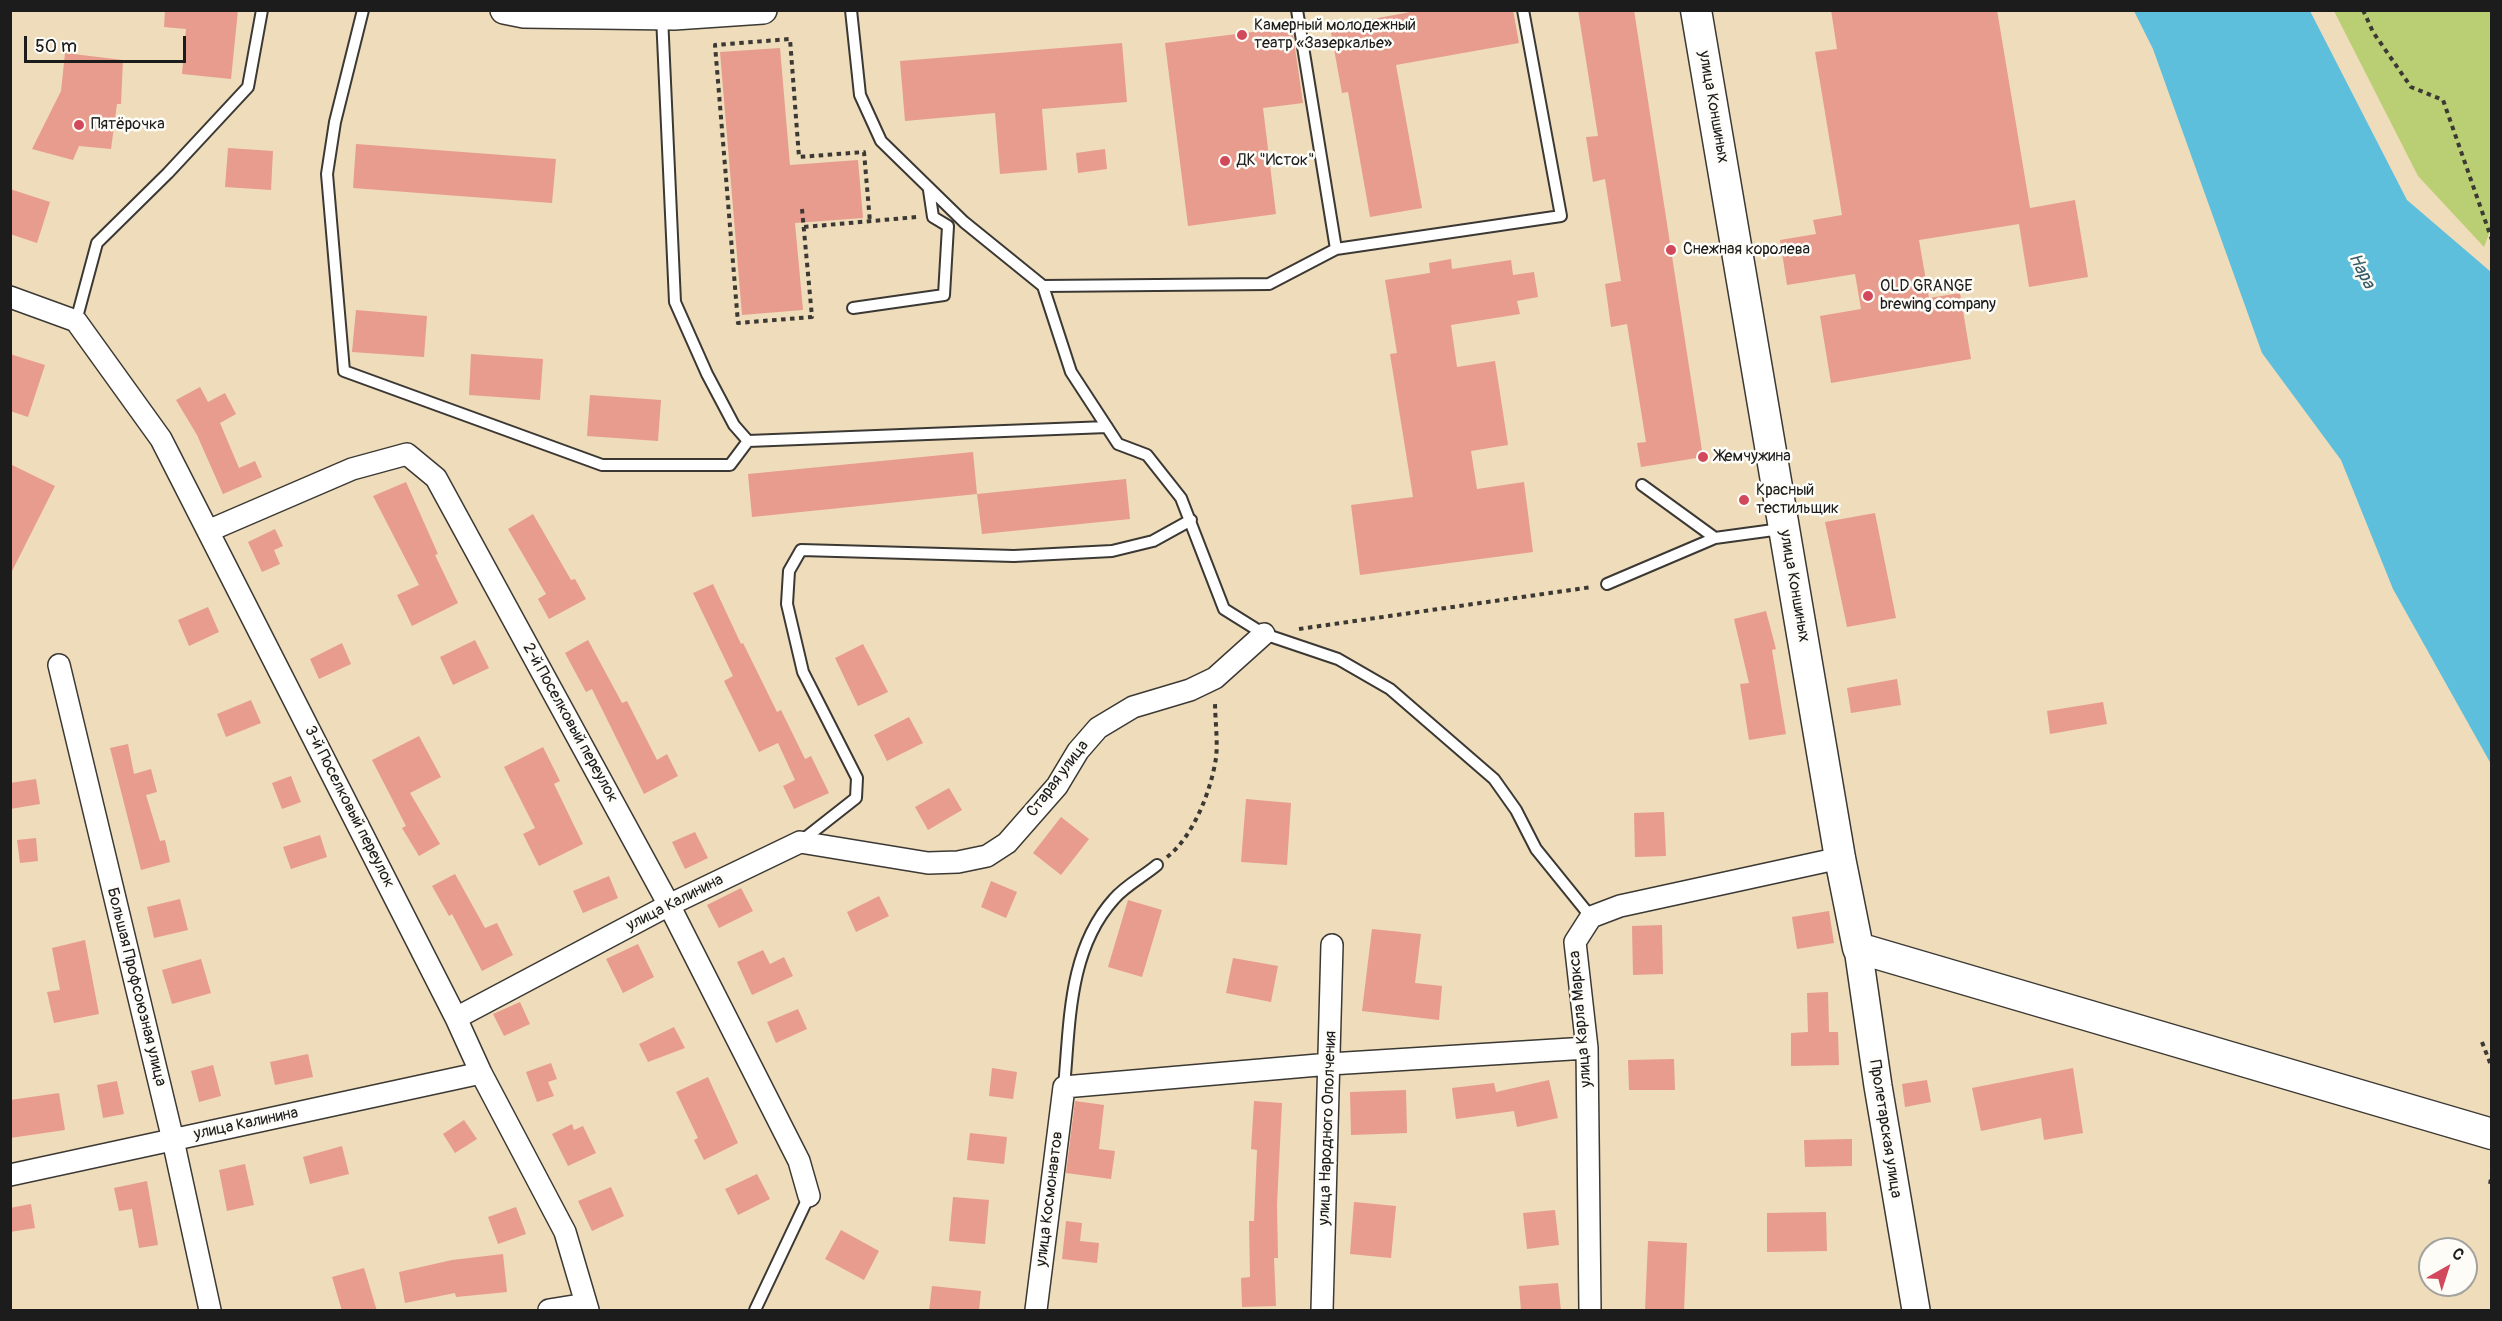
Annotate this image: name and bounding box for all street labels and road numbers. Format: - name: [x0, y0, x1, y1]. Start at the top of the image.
- street label: улица Коншиных: [1694, 49, 1732, 165]
- street label: улица Коншиных: [1775, 528, 1813, 644]
- street label: 2-й Поселковый переулок: [518, 640, 622, 806]
- street label: 3-й Поселковый переулок: [300, 723, 398, 891]
- street label: Старая улица: [1023, 737, 1093, 821]
- street label: улица Калинина: [623, 870, 727, 936]
- street label: Большая Профсоюзная улица: [102, 886, 170, 1088]
- street label: улица Карла Маркса: [1565, 950, 1597, 1088]
- street label: улица Народного Ополчения: [1315, 1030, 1341, 1226]
- street label: Пролетарская улица: [1865, 1059, 1905, 1199]
- street label: улица Калинина: [192, 1104, 300, 1144]
- street label: улица Космонавтов: [1032, 1130, 1068, 1268]

